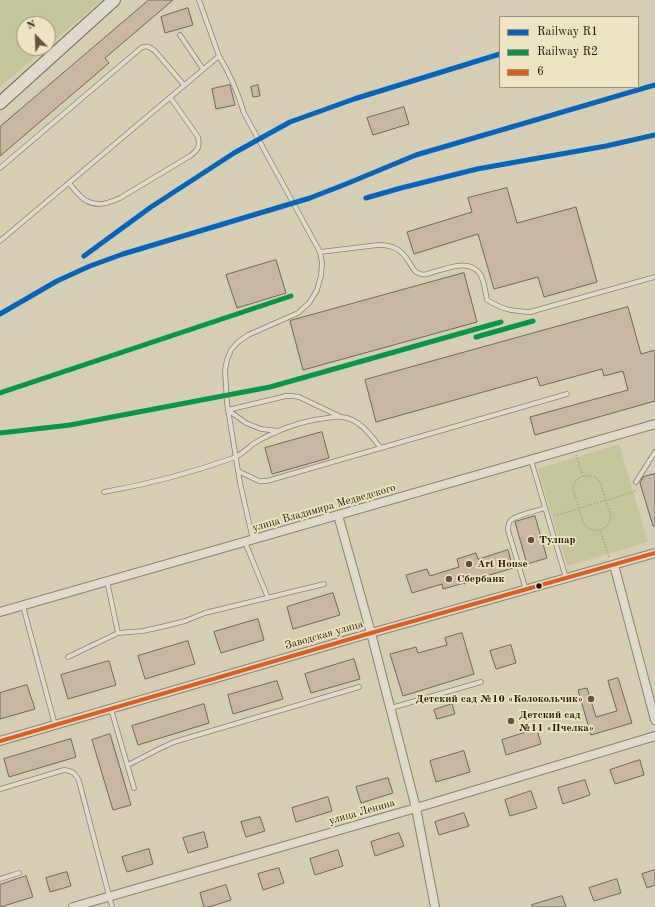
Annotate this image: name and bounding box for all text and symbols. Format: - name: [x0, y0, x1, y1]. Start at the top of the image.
- north arrow: [16, 16, 56, 56]
- legend: [499, 16, 639, 88]
- text: N: [25, 19, 38, 32]
- text: Railway R1: [537, 26, 598, 38]
- text: Railway R2: [537, 46, 598, 58]
- text: 6: [537, 66, 544, 78]
- street label: улица Владимира Медведского: [251, 481, 397, 535]
- place label: Тулпар: [539, 533, 576, 547]
- marker: Тулпар: [526, 535, 536, 545]
- place label: Art House: [477, 557, 528, 571]
- marker: Art House: [464, 559, 474, 569]
- place label: Сбербанк: [457, 572, 504, 586]
- marker: Сбербанк: [444, 574, 454, 584]
- unlabelled marker: [534, 581, 544, 591]
- street label: Заводская улица: [283, 618, 365, 652]
- place label: Детский сад №10 «Колокольчик»: [416, 692, 583, 706]
- marker: Детский сад №10 «Колокольчик»: [586, 694, 596, 704]
- place label: Детский сад №11 «Пчелка»: [519, 708, 594, 734]
- marker: Детский сад №11 «Пчелка»: [506, 716, 516, 726]
- street label: улица Ленина: [327, 796, 397, 828]

